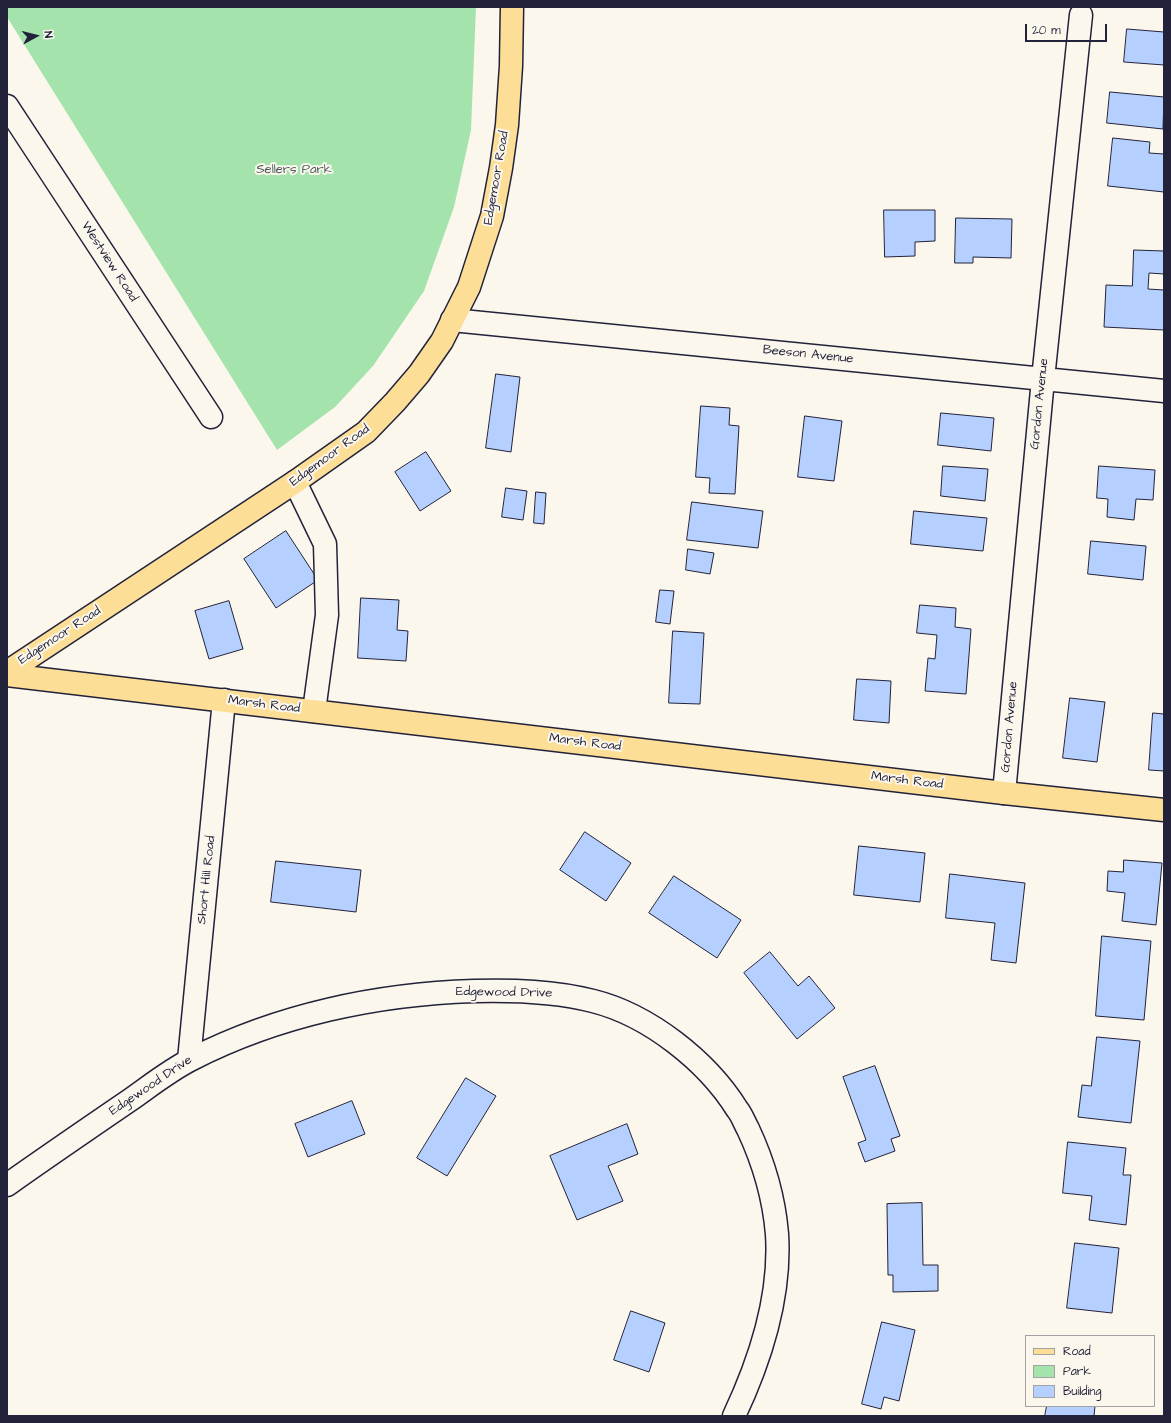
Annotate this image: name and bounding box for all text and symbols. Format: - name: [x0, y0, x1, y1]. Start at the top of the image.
- north arrow: [16, 16, 56, 56]
- scale bar: [1027, 16, 1109, 42]
- text: 20 m: [1032, 22, 1061, 39]
- text: N: [41, 30, 56, 39]
- street label: Edgemoor Road: [481, 130, 513, 226]
- park label: Sellers Park: [256, 162, 332, 178]
- street label: Westview Road: [77, 219, 141, 305]
- street label: Beeson Avenue: [762, 342, 854, 368]
- street label: Gordon Avenue: [1027, 358, 1053, 450]
- street label: Edgemoor Road: [287, 422, 373, 490]
- street label: Edgemoor Road: [16, 604, 104, 668]
- street label: Gordon Avenue: [998, 681, 1022, 773]
- street label: Marsh Road: [227, 693, 301, 717]
- street label: Marsh Road: [548, 731, 622, 755]
- street label: Marsh Road: [870, 769, 944, 793]
- street label: Short Hill Road: [195, 835, 219, 925]
- street label: Edgewood Drive: [456, 984, 552, 1002]
- street label: Edgewood Drive: [107, 1053, 195, 1119]
- legend: [1025, 1335, 1155, 1407]
- text: Road: [1063, 1343, 1091, 1360]
- text: Park: [1063, 1363, 1091, 1380]
- text: Building: [1063, 1383, 1101, 1400]

